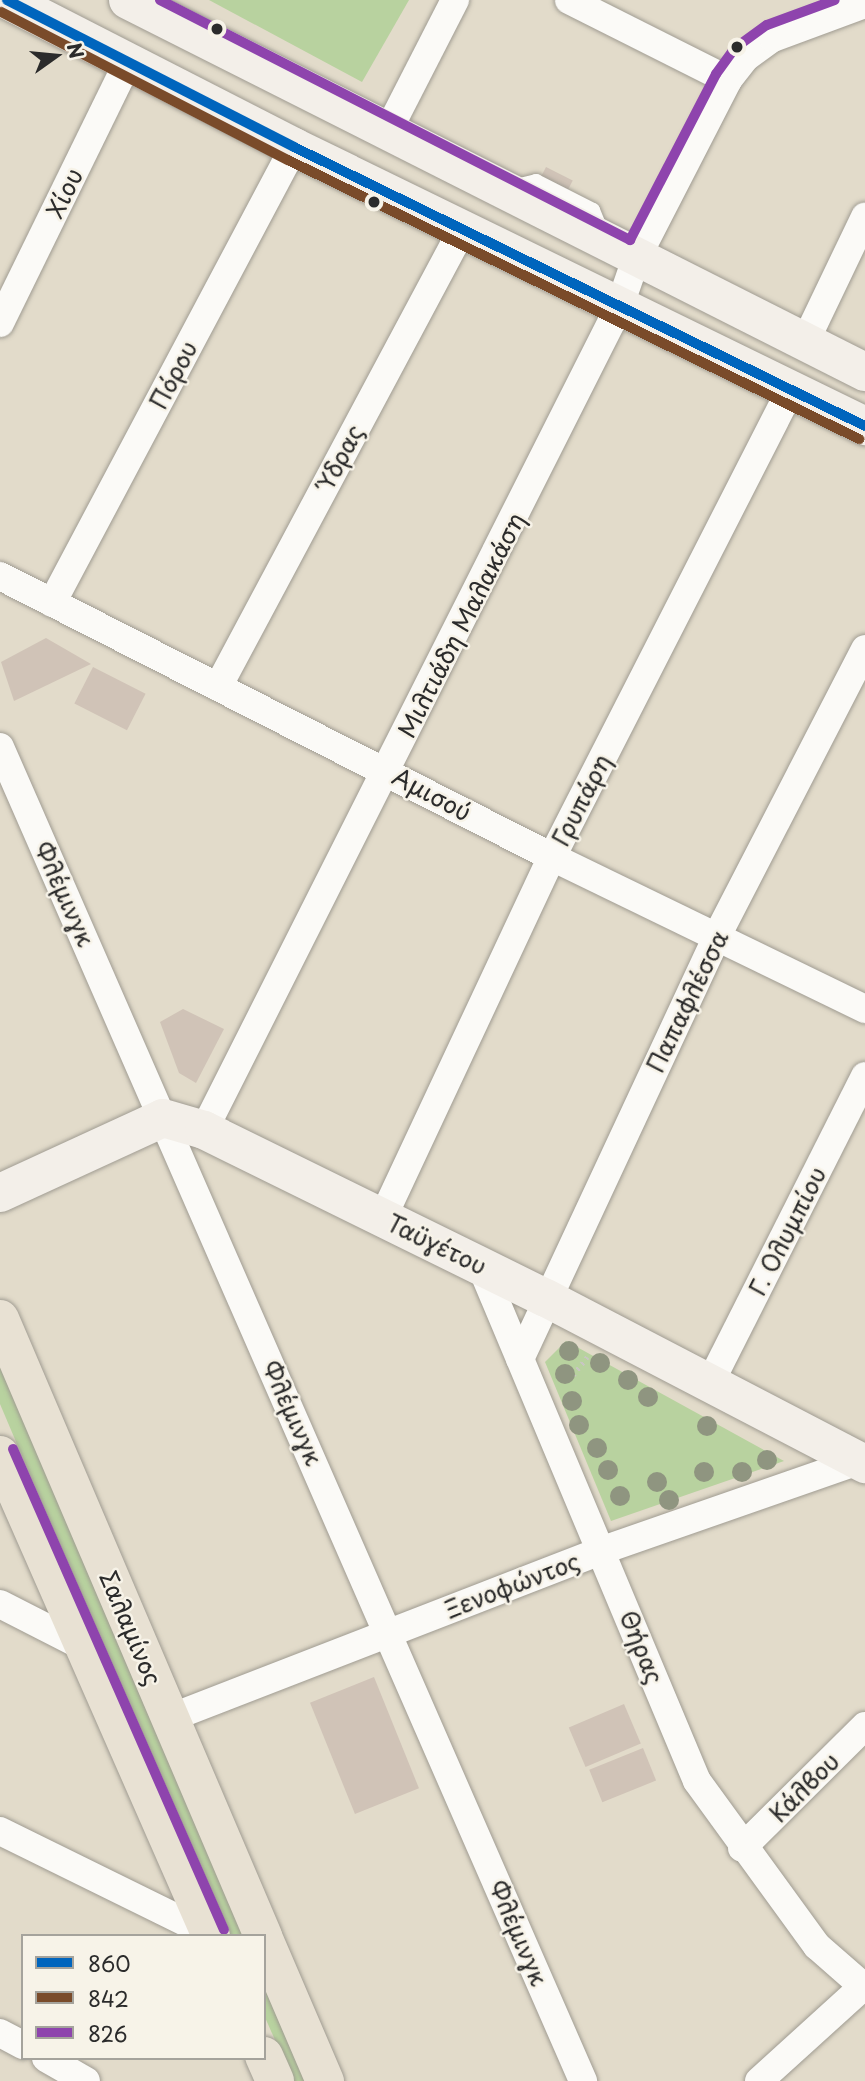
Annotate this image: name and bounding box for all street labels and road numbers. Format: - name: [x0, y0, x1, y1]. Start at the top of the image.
- street label: Χίου: [40, 163, 88, 223]
- street label: Πόρου: [143, 336, 203, 414]
- street label: Ύδρας: [311, 420, 369, 494]
- street label: Μιλτιάδη Μαλακάση: [392, 508, 530, 742]
- street label: Γρυπάρη: [546, 749, 616, 851]
- street label: Αμισού: [388, 761, 476, 827]
- street label: Φλέμινγκ: [29, 837, 101, 951]
- street label: Παπαφλέσσα: [640, 925, 734, 1077]
- street label: Γ. Ολυμπίου: [742, 1162, 832, 1300]
- street label: Ταϋγέτου: [383, 1208, 491, 1280]
- street label: Φλέμινγκ: [257, 1356, 329, 1470]
- street label: Ξενοφώντος: [440, 1546, 584, 1624]
- street label: Σαλαμίνος: [94, 1567, 168, 1689]
- street label: Θήρας: [614, 1606, 670, 1688]
- street label: Κάλβου: [763, 1746, 845, 1828]
- street label: Φλέμινγκ: [484, 1876, 554, 1990]

